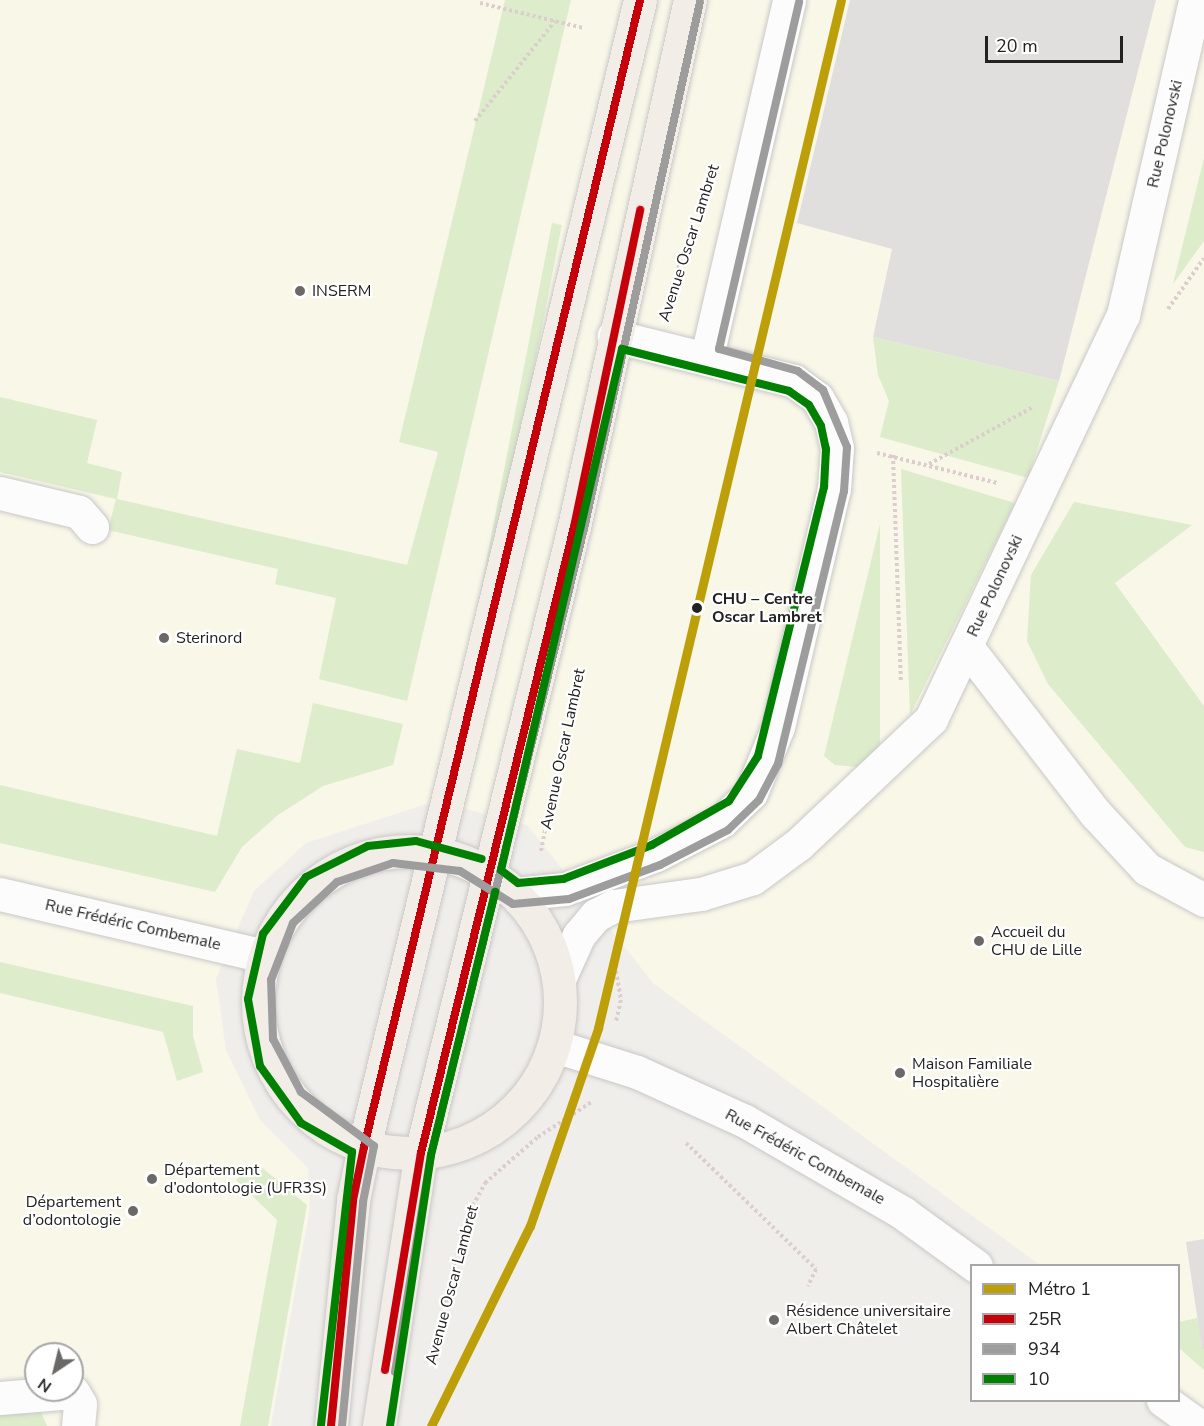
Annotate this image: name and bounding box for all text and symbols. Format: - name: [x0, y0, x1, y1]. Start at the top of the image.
- scale bar: [988, 24, 1126, 62]
- text: 20 m: [996, 34, 1038, 58]
- street label: Rue Polonovski: [1143, 78, 1187, 190]
- street label: Avenue Oscar Lambret: [655, 162, 723, 324]
- place label: INSERM: [312, 281, 371, 301]
- marker: INSERM: [293, 284, 307, 298]
- street label: Rue Polonovski: [963, 532, 1027, 640]
- place label: CHU – Centre Oscar Lambret: [712, 589, 822, 627]
- marker: CHU – Centre Oscar Lambret: [687, 598, 707, 618]
- place label: Sterinord: [176, 628, 242, 648]
- marker: Sterinord: [157, 631, 171, 645]
- street label: Avenue Oscar Lambret: [537, 667, 589, 831]
- street label: Rue Frédéric Combemale: [43, 895, 223, 955]
- place label: Accueil du CHU de Lille: [991, 922, 1082, 960]
- marker: Accueil du CHU de Lille: [972, 934, 986, 948]
- place label: Maison Familiale Hospitalière: [912, 1054, 1032, 1092]
- marker: Maison Familiale Hospitalière: [893, 1066, 907, 1080]
- street label: Rue Frédéric Combemale: [722, 1105, 888, 1209]
- place label: Département d’odontologie (UFR3S): [164, 1160, 327, 1198]
- marker: Département d’odontologie (UFR3S): [145, 1172, 159, 1186]
- place label: Département d’odontologie: [23, 1192, 121, 1230]
- street label: Avenue Oscar Lambret: [421, 1203, 483, 1367]
- marker: Département d’odontologie: [126, 1204, 140, 1218]
- legend: [970, 1264, 1180, 1402]
- text: Métro 1: [1028, 1277, 1091, 1301]
- place label: Résidence universitaire Albert Châtelet: [786, 1301, 951, 1339]
- text: 25R: [1028, 1307, 1062, 1331]
- marker: Résidence universitaire Albert Châtelet: [767, 1313, 781, 1327]
- text: 934: [1028, 1337, 1060, 1361]
- north arrow: [24, 1342, 84, 1402]
- text: 10: [1028, 1367, 1050, 1391]
- text: N: [34, 1373, 56, 1398]

